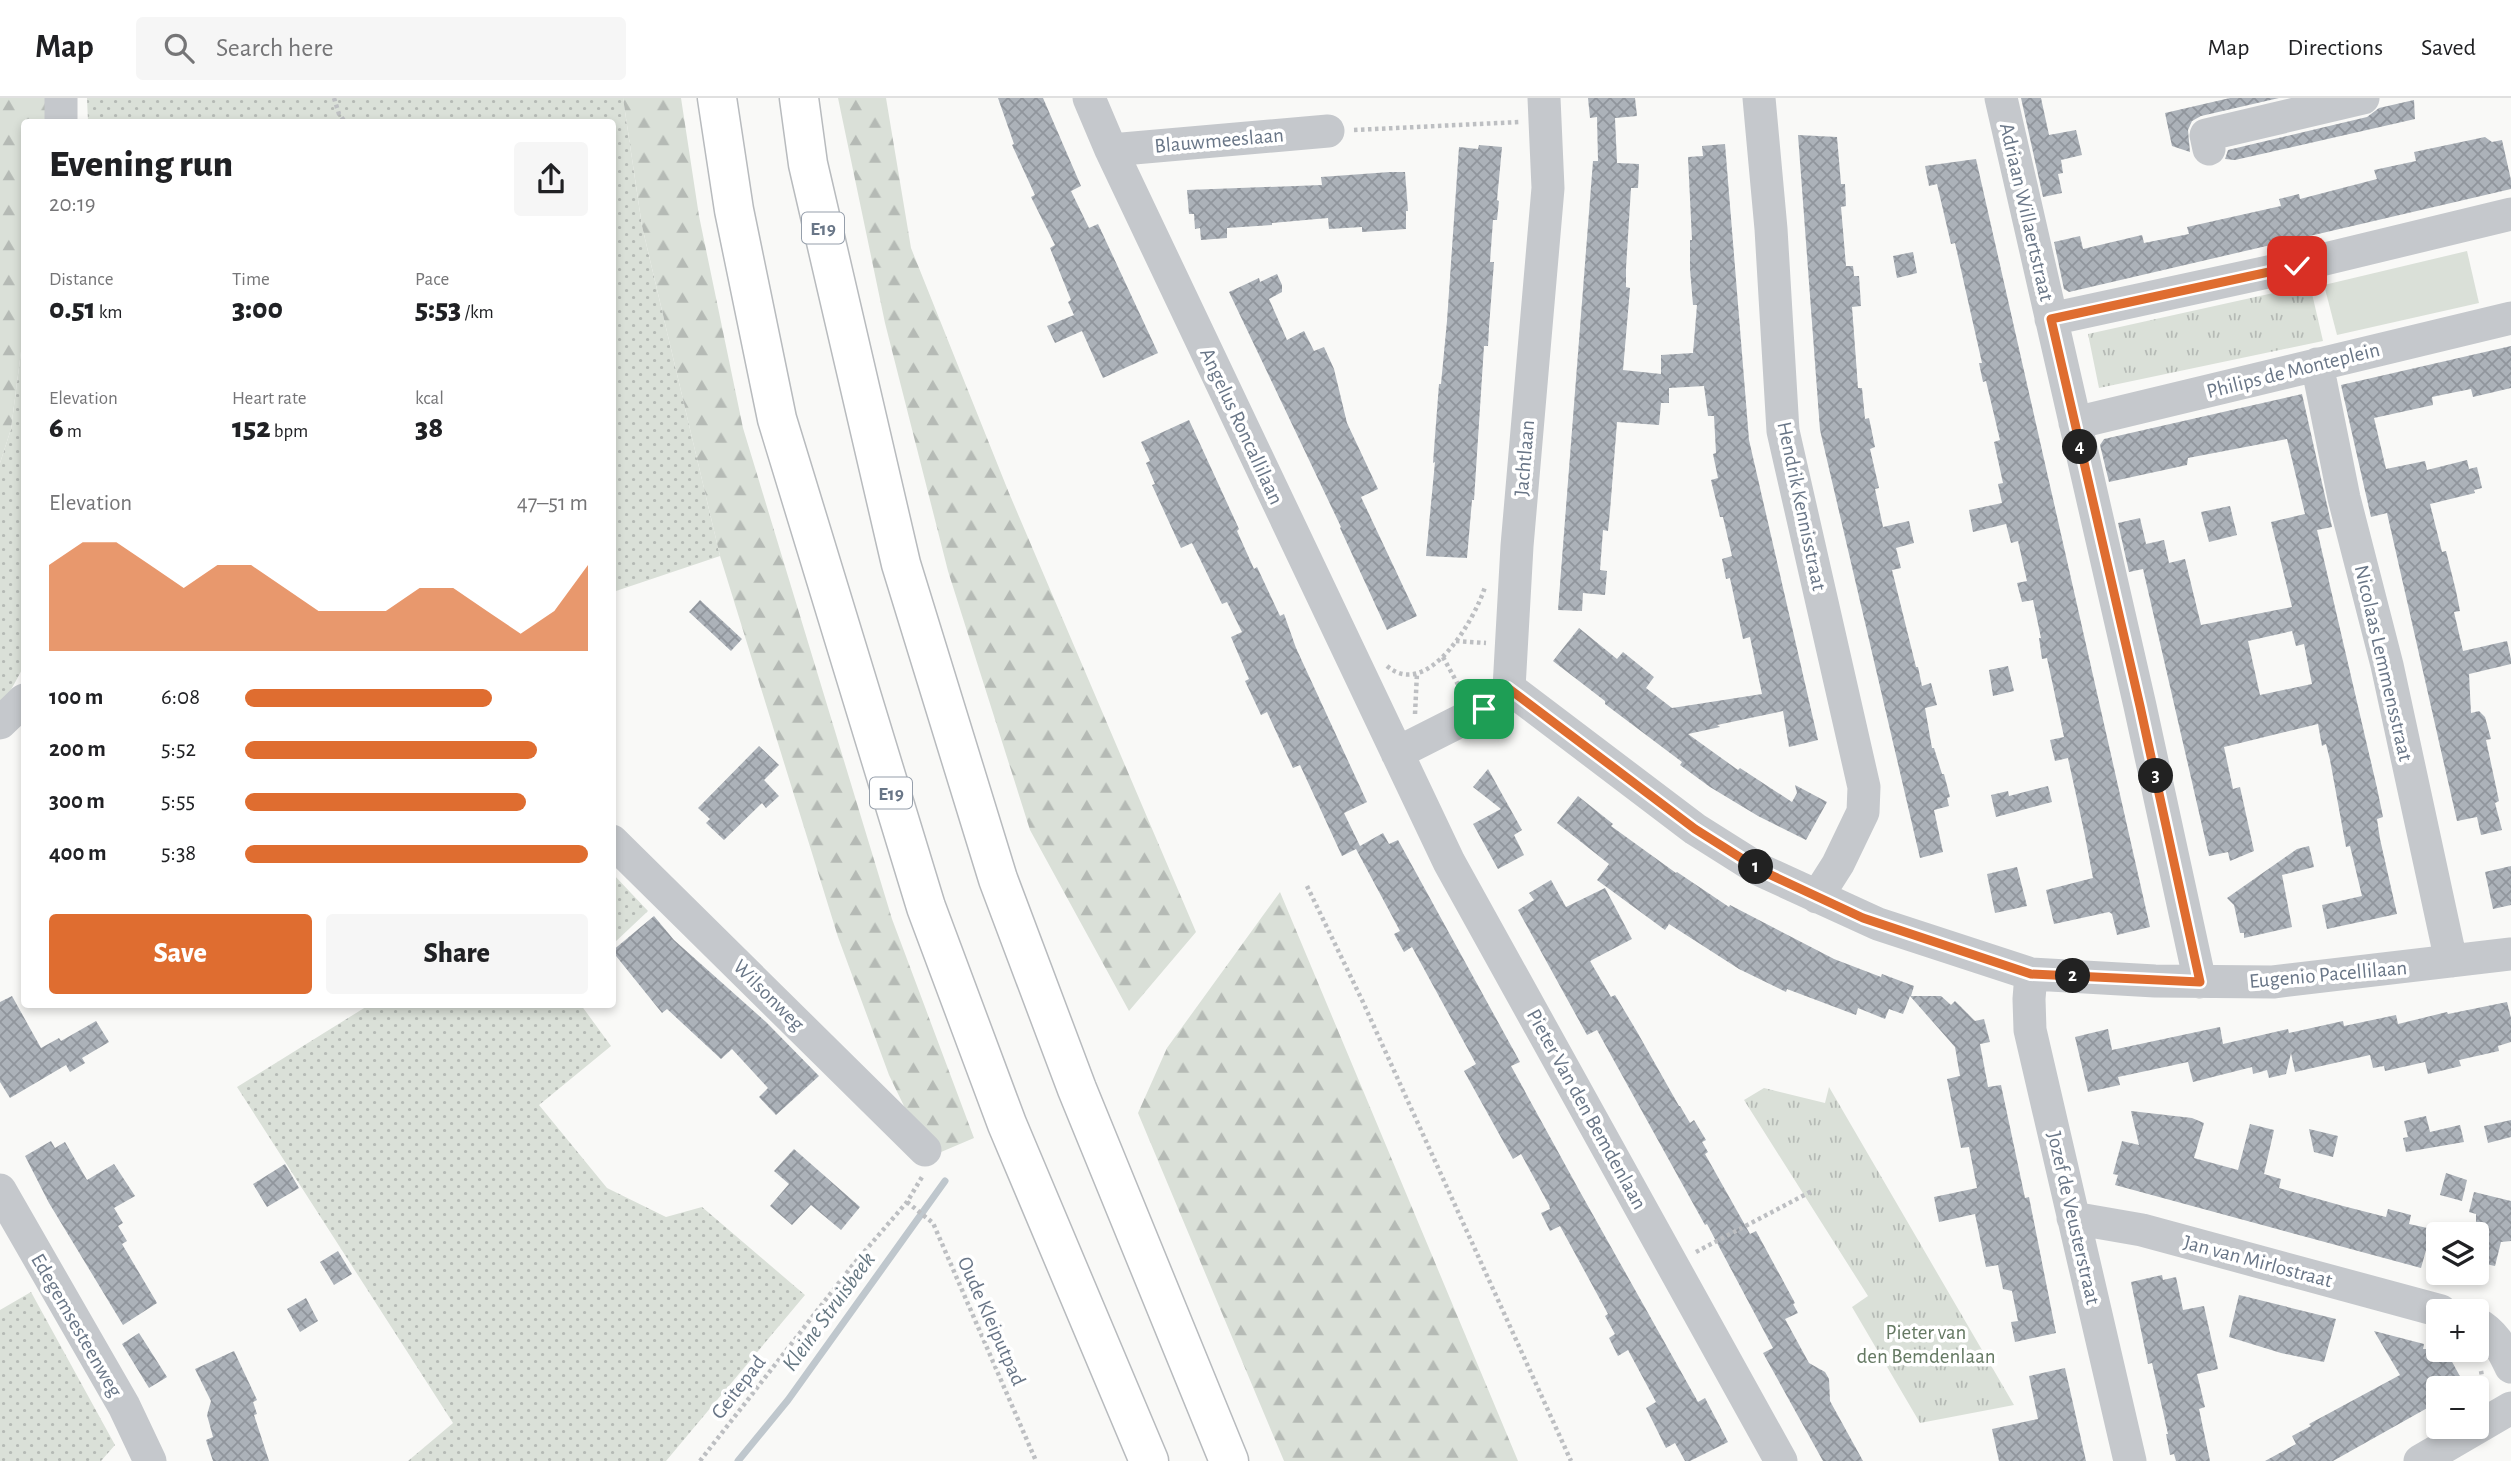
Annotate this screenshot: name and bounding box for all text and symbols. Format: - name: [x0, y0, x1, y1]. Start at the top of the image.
- search box: [136, 17, 626, 80]
- icon: search: [160, 29, 198, 67]
- text: Map: [35, 31, 94, 64]
- text: Search here: [216, 35, 334, 61]
- text: Map: [2207, 36, 2249, 60]
- text: Directions: [2287, 36, 2383, 60]
- text: Saved: [2421, 36, 2476, 60]
- street label: Adriaan Willaertstraat: [1996, 121, 2057, 304]
- street label: Blauwmeeslaan: [1153, 124, 1285, 157]
- button: share: [514, 142, 588, 216]
- text: Evening run: [49, 146, 233, 184]
- text: 20:19: [49, 193, 96, 216]
- road number: E19: [802, 212, 844, 244]
- pin: [2267, 236, 2327, 296]
- icon: check: [2278, 247, 2316, 285]
- text: Distance: [49, 270, 113, 289]
- text: Time: [232, 270, 270, 289]
- text: Pace: [415, 270, 449, 289]
- text: 0.51: [49, 294, 96, 324]
- text: 3:00: [232, 294, 283, 324]
- text: 5:53: [415, 294, 461, 324]
- text: km: [96, 303, 123, 322]
- text: /km: [461, 303, 494, 322]
- street label: Philips de Monteplein: [2204, 339, 2382, 402]
- street label: Angelus Roncallilaan: [1196, 345, 1287, 508]
- text: Elevation: [49, 389, 118, 408]
- text: Heart rate: [232, 389, 307, 408]
- text: kcal: [415, 389, 444, 408]
- text: 6: [49, 413, 64, 443]
- text: 152: [232, 413, 271, 443]
- text: 38: [415, 413, 443, 443]
- street label: Jachtlaan: [1511, 419, 1538, 497]
- street label: Hendrik Kennisstraat: [1773, 420, 1830, 593]
- text: m: [64, 422, 82, 441]
- text: bpm: [271, 422, 308, 441]
- pin: 4: [2062, 430, 2098, 464]
- text: 4: [2075, 437, 2084, 456]
- text: Elevation: [49, 492, 132, 515]
- text: 47–51 m: [517, 492, 588, 515]
- street label: Nicolaas Lemmensstraat: [2351, 563, 2416, 763]
- pin: [1454, 679, 1514, 739]
- text: 100 m: [49, 686, 103, 709]
- text: 6:08: [161, 686, 200, 709]
- icon: arrive: [1465, 690, 1503, 728]
- text: 200 m: [49, 738, 106, 761]
- text: 5:52: [161, 738, 196, 761]
- pin: 3: [2138, 758, 2174, 794]
- text: 3: [2151, 766, 2160, 785]
- road number: E19: [870, 778, 912, 808]
- text: 300 m: [49, 790, 105, 813]
- text: 5:55: [161, 790, 195, 813]
- text: 400 m: [49, 842, 107, 865]
- text: 5:38: [161, 842, 196, 865]
- pin: 1: [1738, 850, 1774, 884]
- text: 1: [1752, 857, 1759, 876]
- button: Save: [49, 914, 312, 994]
- button: Share: [326, 914, 588, 994]
- street label: Wilsonweg: [729, 956, 809, 1035]
- street label: Eugenio Pacellilaan: [2248, 957, 2408, 992]
- pin: 2: [2056, 958, 2090, 994]
- text: 2: [2068, 966, 2077, 985]
- street label: Pieter Van den Bemdenlaan: [1523, 1006, 1650, 1213]
- street label: Jozef de Veusterstraat: [2043, 1129, 2104, 1307]
- map controls: [2426, 1222, 2489, 1439]
- button: layers: [2426, 1222, 2489, 1285]
- street label: Jan van Mirlostraat: [2181, 1231, 2335, 1292]
- water label: Kleine Struisbeek: [778, 1248, 880, 1376]
- street label: Edegemsesteenweg: [27, 1250, 126, 1401]
- street label: Oude Kleiputpad: [954, 1254, 1029, 1389]
- button: +: [2426, 1299, 2489, 1362]
- park label: Pieter van den Bemdenlaan: [1856, 1322, 1996, 1367]
- street label: Geitepad: [707, 1351, 770, 1423]
- button: −: [2426, 1376, 2489, 1439]

